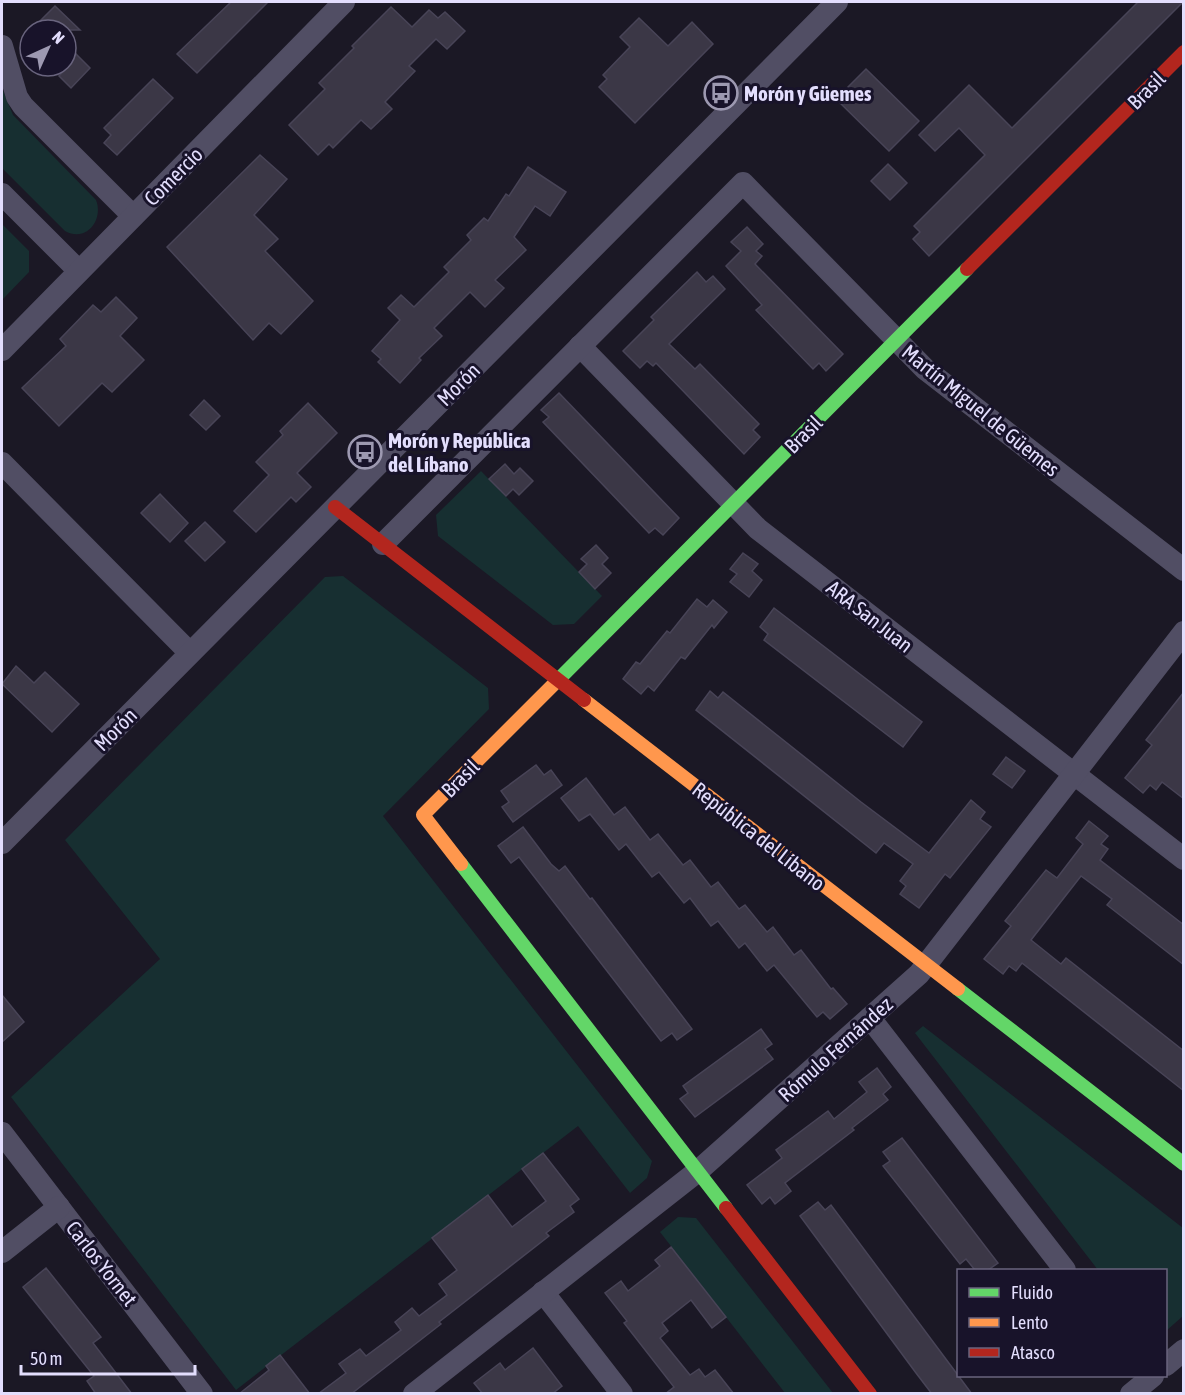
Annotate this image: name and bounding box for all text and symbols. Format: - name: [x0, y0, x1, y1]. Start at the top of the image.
- north arrow: [18, 18, 78, 78]
- text: N: [49, 28, 68, 47]
- street label: Brasil: [1122, 66, 1170, 114]
- bus stop icon: Morón y Güemes: [703, 75, 739, 111]
- place label: Morón y Güemes: [744, 81, 872, 105]
- street label: Comercio: [139, 142, 207, 210]
- street label: Martín Miguel de Güemes: [898, 339, 1064, 481]
- street label: Morón: [432, 358, 484, 410]
- street label: Brasil: [779, 410, 827, 458]
- place label: Morón y República del Líbano: [388, 428, 531, 476]
- bus stop icon: Morón y República del Líbano: [347, 434, 383, 470]
- street label: ARA San Juan: [822, 575, 918, 657]
- street label: Morón: [89, 703, 141, 755]
- street label: Brasil: [436, 754, 484, 802]
- street label: República del Líbano: [688, 777, 830, 895]
- street label: Rómulo Fernández: [773, 991, 897, 1106]
- street label: Carlos Yornet: [62, 1216, 142, 1310]
- legend: [957, 1269, 1167, 1377]
- text: Fluido: [1011, 1282, 1053, 1303]
- text: Lento: [1011, 1312, 1048, 1333]
- scale bar: [21, 1338, 195, 1376]
- text: Atasco: [1011, 1342, 1055, 1363]
- text: 50 m: [30, 1348, 62, 1369]

